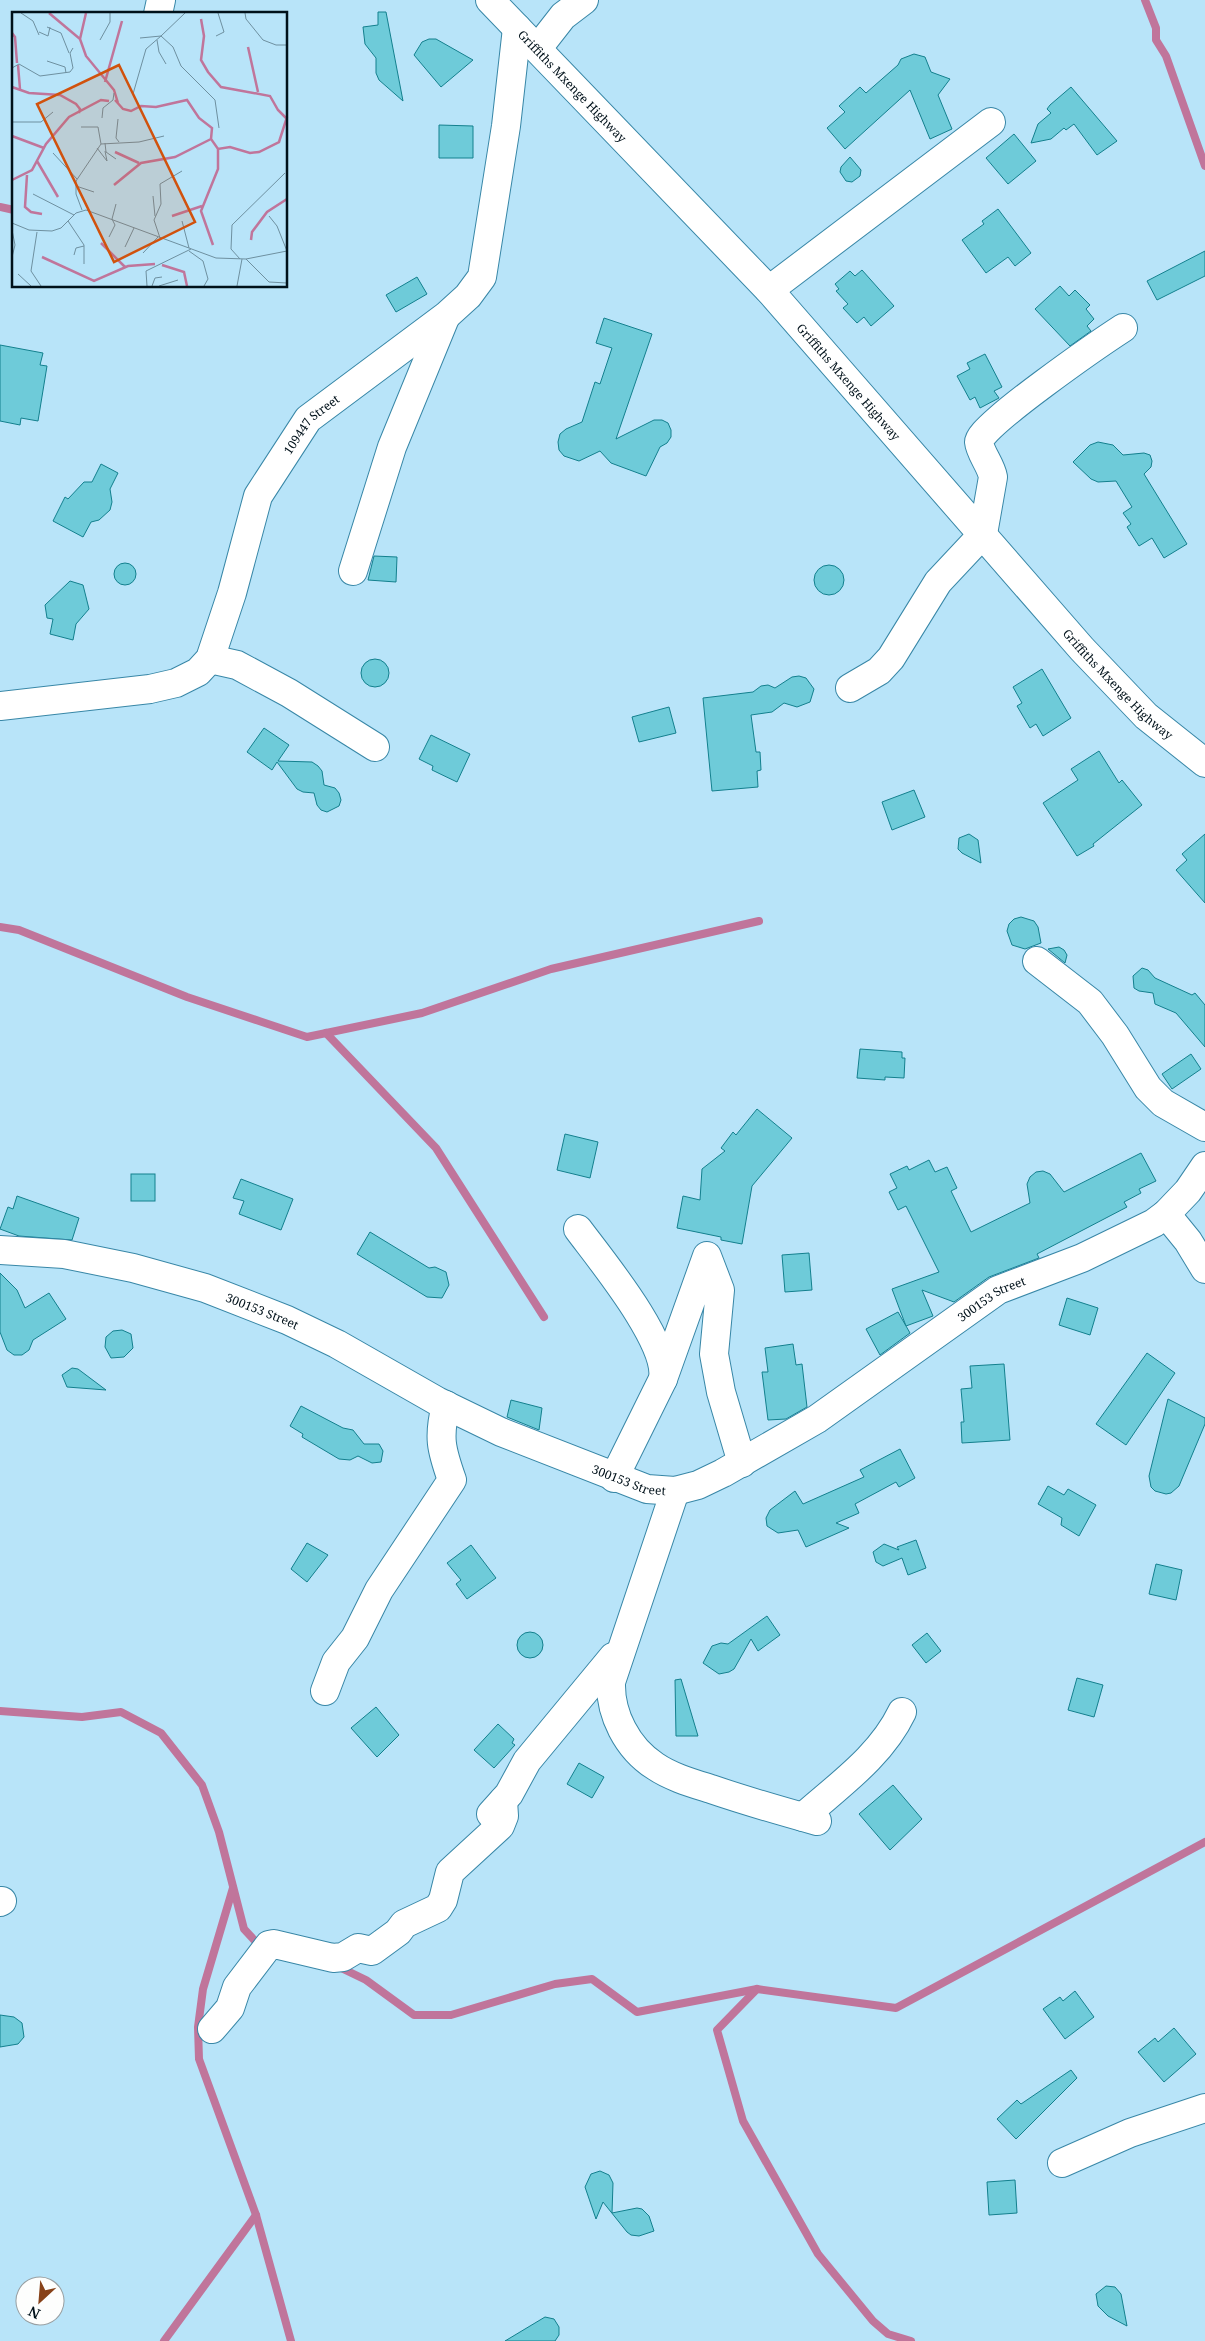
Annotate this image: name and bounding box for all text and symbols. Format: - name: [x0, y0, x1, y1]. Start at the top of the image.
- inset map: [12, 12, 288, 288]
- street label: Griffiths Mxenge Highway: [514, 26, 631, 146]
- street label: Griffiths Mxenge Highway: [793, 320, 905, 444]
- street label: 109447 Street: [279, 390, 343, 457]
- street label: Griffiths Mxenge Highway: [1059, 625, 1177, 743]
- street label: 300153 Street: [954, 1272, 1028, 1325]
- street label: 300153 Street: [224, 1289, 302, 1333]
- street label: 300153 Street: [590, 1460, 666, 1499]
- north arrow: [15, 2276, 65, 2326]
- text: N: [25, 2302, 43, 2324]

